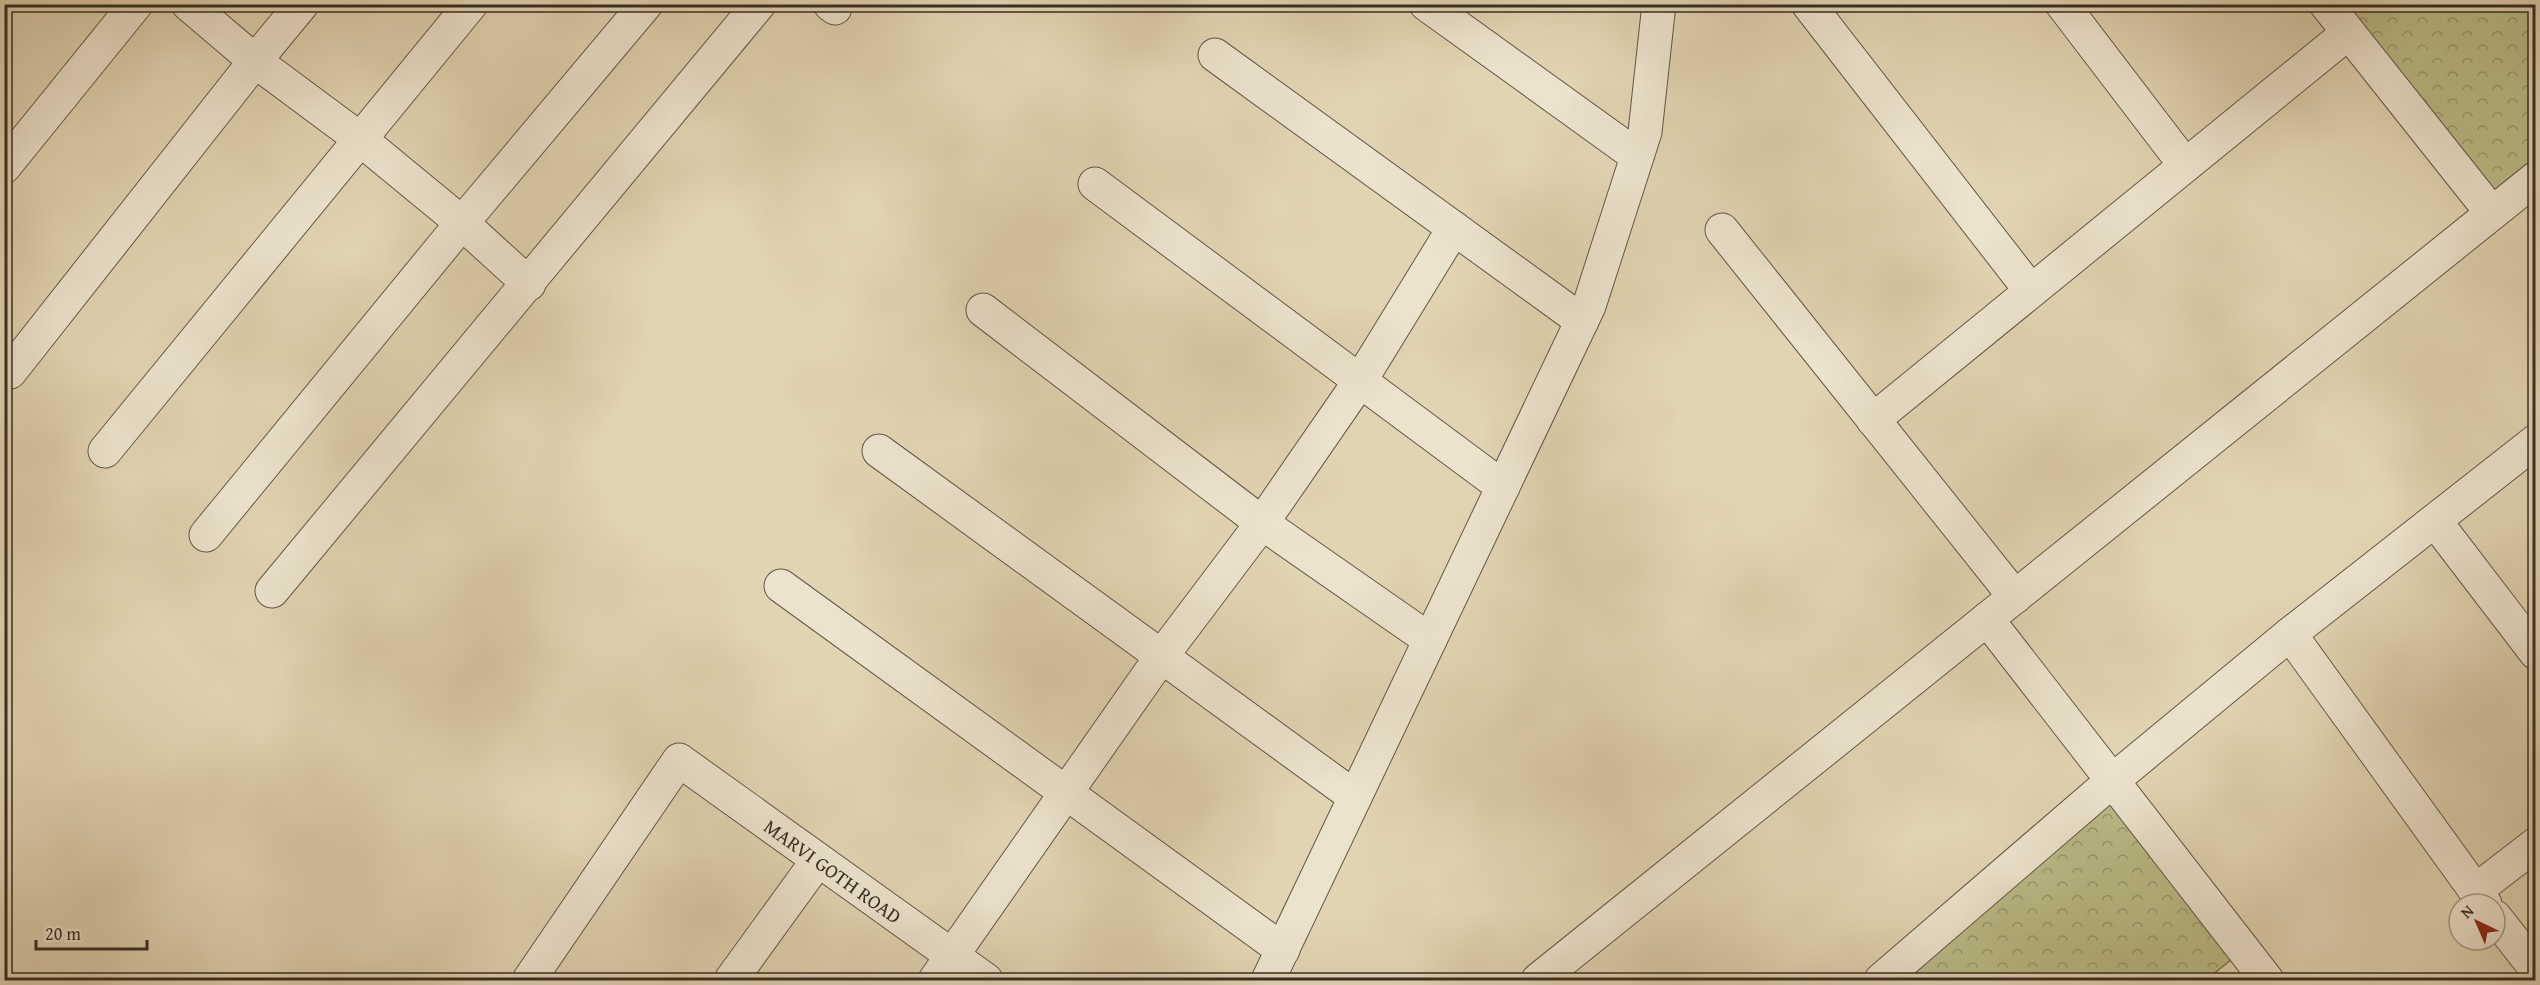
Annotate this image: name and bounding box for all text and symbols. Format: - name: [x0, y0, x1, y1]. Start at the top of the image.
- street label: MARVI GOTH ROAD: [758, 811, 908, 930]
- north arrow: [2447, 892, 2507, 952]
- text: N: [2454, 899, 2479, 924]
- scale bar: [36, 913, 147, 951]
- text: 20 m: [45, 920, 81, 947]

